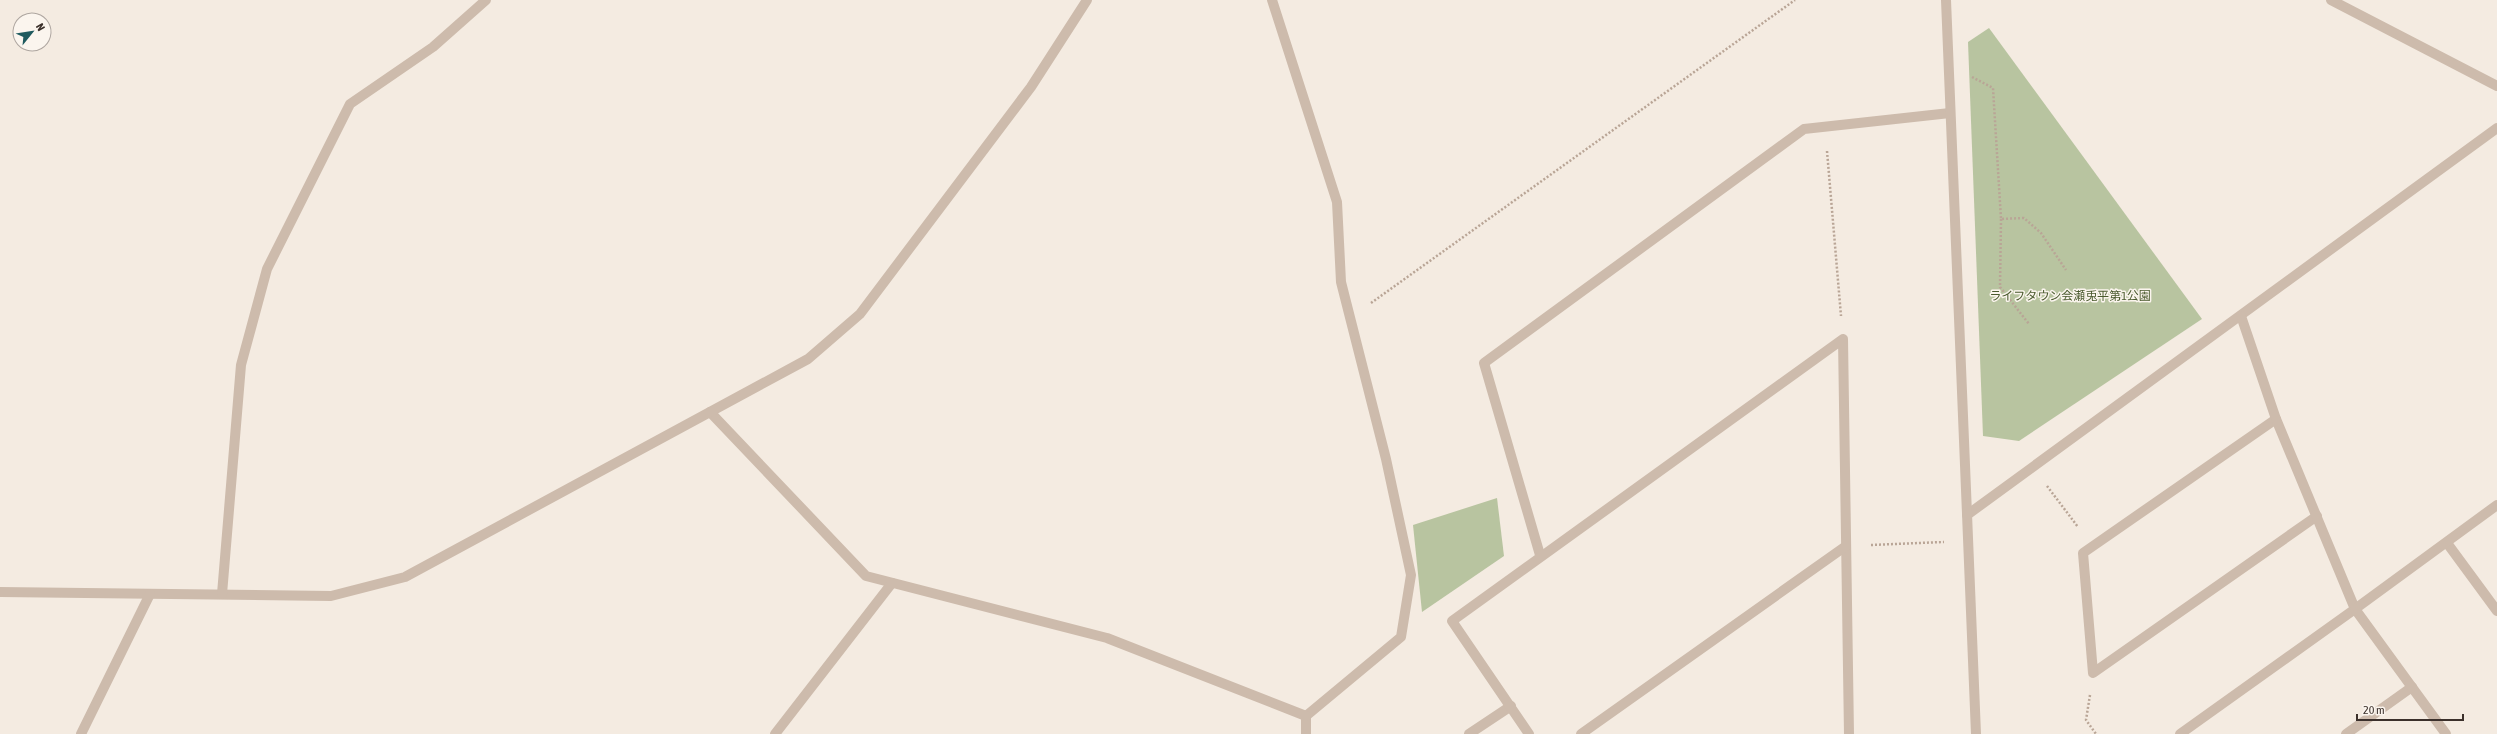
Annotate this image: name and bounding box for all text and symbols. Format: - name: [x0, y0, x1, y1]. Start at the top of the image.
- north arrow: [12, 12, 52, 52]
- text: N: [34, 21, 47, 33]
- park label: ライフタウン会瀬兎平第1公園: [1989, 289, 2151, 303]
- scale bar: [2357, 696, 2463, 722]
- text: 20 m: [2363, 703, 2385, 717]

